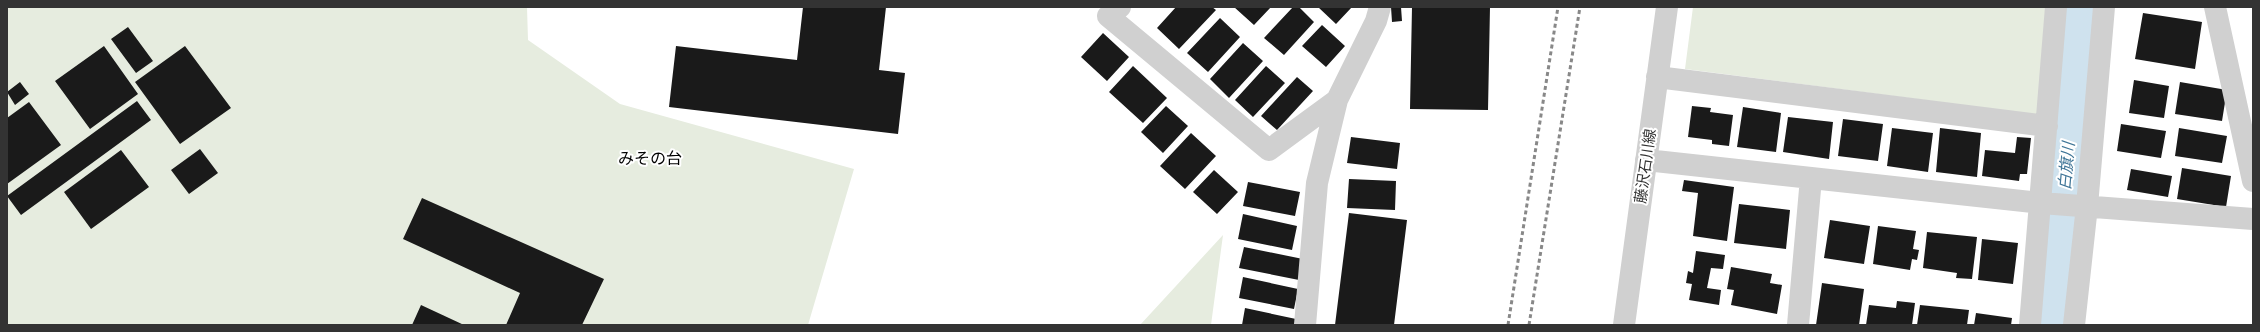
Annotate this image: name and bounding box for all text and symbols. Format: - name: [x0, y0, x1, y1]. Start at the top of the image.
- street label: 藤沢石川線: [1628, 127, 1662, 205]
- water label: 白旗川: [2052, 139, 2080, 191]
- district label: みその台: [618, 146, 682, 170]

